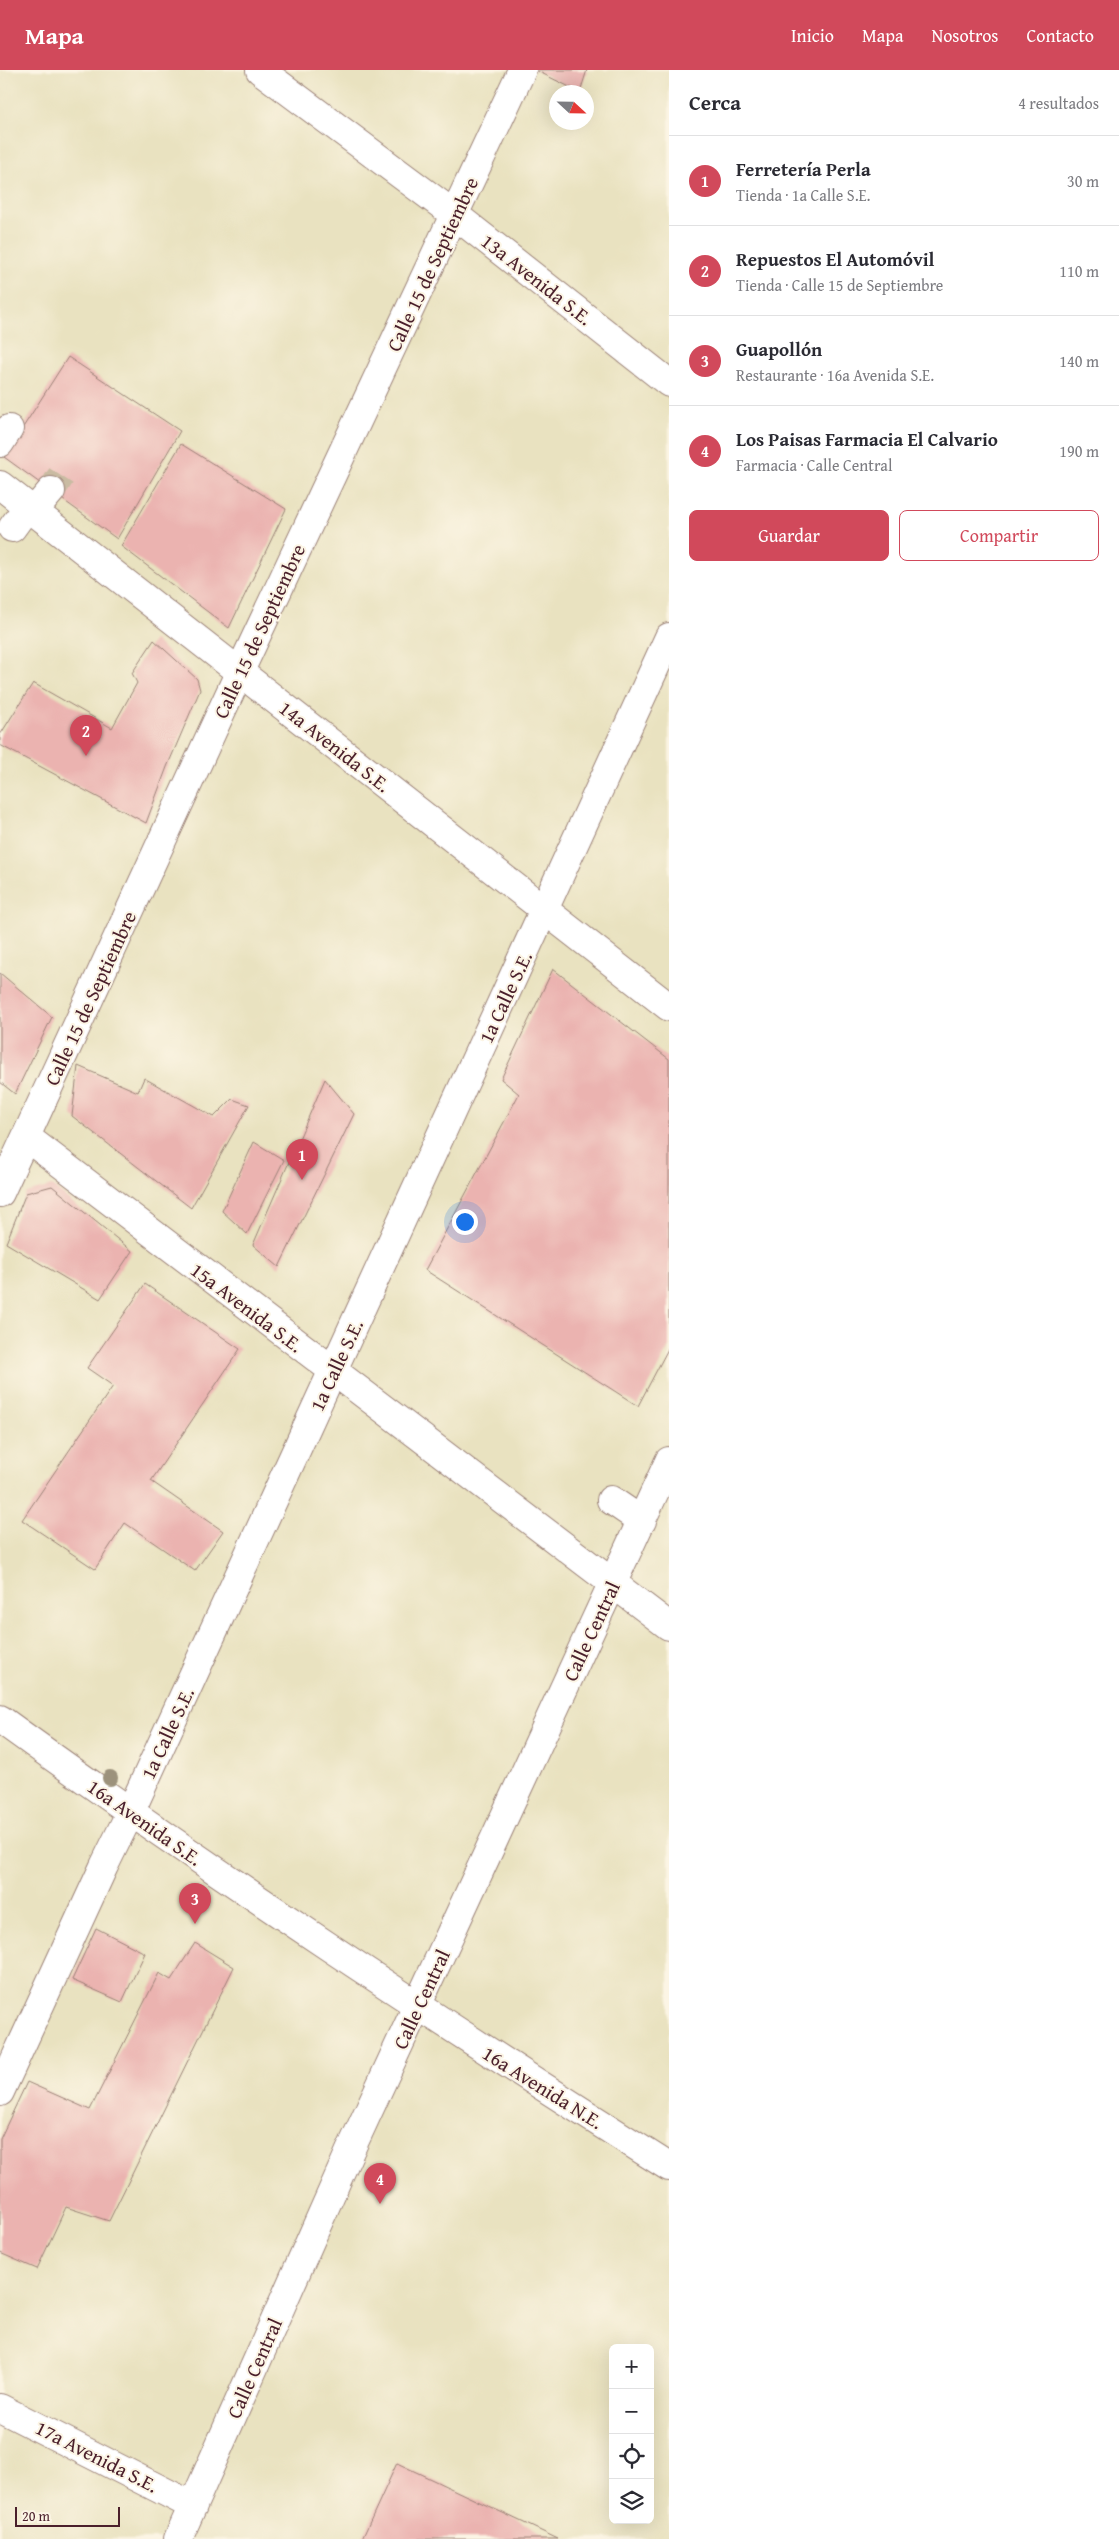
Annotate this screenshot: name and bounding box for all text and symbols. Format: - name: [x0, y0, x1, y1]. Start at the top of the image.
- text: Mapa: [25, 18, 84, 53]
- text: Inicio: [791, 22, 834, 49]
- text: Mapa: [862, 22, 903, 49]
- text: Nosotros: [931, 22, 999, 49]
- text: Contacto: [1027, 22, 1094, 49]
- north arrow: [549, 85, 594, 130]
- text: Cerca: [689, 87, 741, 118]
- text: 4 resultados: [1018, 91, 1099, 115]
- text: Ferretería Perla: [736, 155, 871, 183]
- text: 1: [701, 169, 709, 193]
- text: 30 m: [1067, 169, 1099, 193]
- street label: Calle 15 de Septiembre: [379, 172, 485, 356]
- text: Tienda · 1a Calle S.E.: [736, 183, 871, 207]
- street label: 13a Avenida S.E.: [475, 226, 599, 332]
- text: Repuestos El Automóvil: [736, 245, 934, 273]
- text: 2: [701, 259, 709, 283]
- text: 110 m: [1059, 259, 1099, 283]
- text: Tienda · Calle 15 de Septiembre: [736, 273, 943, 297]
- text: Guapollón: [736, 335, 822, 363]
- text: 3: [701, 349, 709, 373]
- text: 140 m: [1059, 349, 1099, 373]
- text: Restaurante · 16a Avenida S.E.: [736, 363, 934, 387]
- text: Los Paisas Farmacia El Calvario: [736, 425, 998, 453]
- text: 4: [701, 439, 709, 463]
- text: 190 m: [1059, 439, 1099, 463]
- text: Farmacia · Calle Central: [736, 453, 892, 477]
- button: Guardar: [689, 510, 889, 561]
- button: Compartir: [899, 510, 1099, 561]
- street label: Calle 15 de Septiembre: [206, 539, 312, 723]
- street label: 14a Avenida S.E.: [273, 693, 397, 799]
- pin: 2: [70, 715, 102, 756]
- street label: Calle 15 de Septiembre: [37, 906, 143, 1090]
- street label: 1a Calle S.E.: [471, 946, 539, 1048]
- pin: 1: [286, 1139, 318, 1180]
- your location: [452, 1209, 478, 1235]
- street label: 15a Avenida S.E.: [185, 1255, 309, 1359]
- street label: 1a Calle S.E.: [302, 1314, 370, 1416]
- street label: Calle Central: [555, 1576, 627, 1686]
- street label: 1a Calle S.E.: [133, 1682, 201, 1784]
- street label: 16a Avenida S.E.: [82, 1772, 208, 1872]
- pin: 3: [179, 1883, 211, 1924]
- street label: Calle Central: [385, 1944, 457, 2054]
- street label: 16a Avenida N.E.: [477, 2038, 609, 2136]
- pin: 4: [364, 2163, 396, 2204]
- street label: Calle Central: [219, 2313, 289, 2423]
- map controls: [609, 2344, 654, 2524]
- button: +: [609, 2344, 654, 2389]
- button: −: [609, 2389, 654, 2434]
- street label: 17a Avenida S.E.: [31, 2413, 163, 2499]
- button: locate: [609, 2434, 654, 2479]
- button: layers: [609, 2479, 654, 2524]
- scale bar: [15, 2504, 120, 2527]
- text: 20 m: [22, 2506, 50, 2526]

